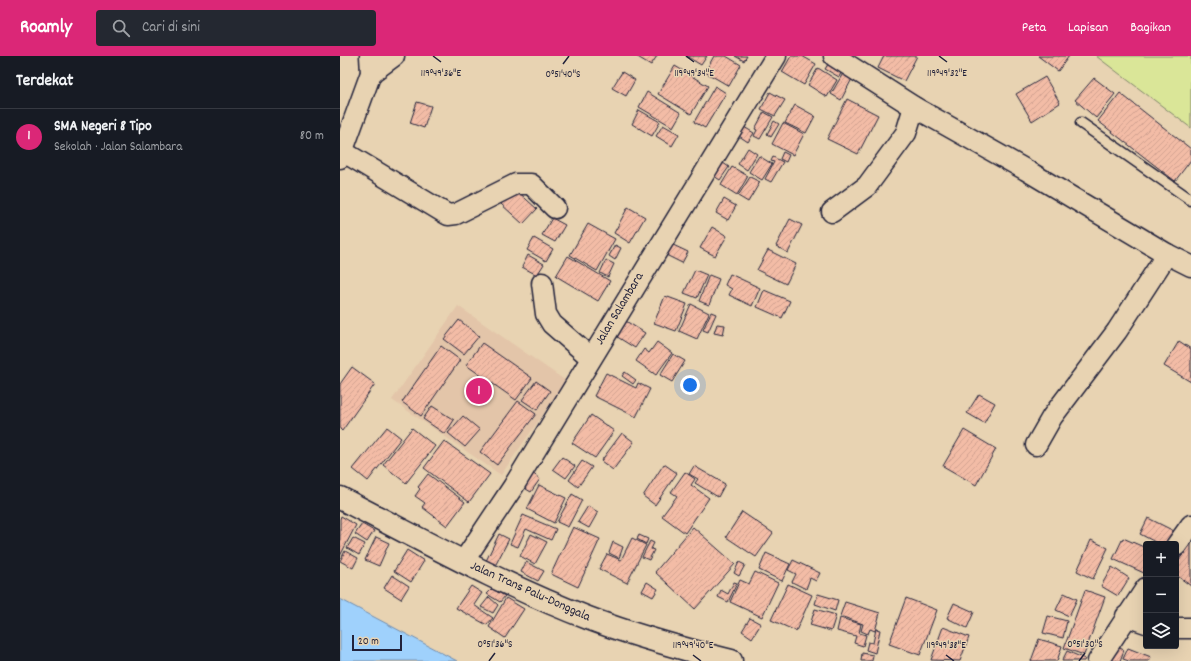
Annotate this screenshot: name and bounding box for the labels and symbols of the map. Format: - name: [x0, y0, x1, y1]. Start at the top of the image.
- text: 119°49'36"E: [421, 67, 462, 81]
- text: 119°49'34"E: [674, 67, 714, 81]
- text: 119°49'32"E: [927, 67, 967, 81]
- text: 0°51'40"S: [545, 68, 581, 82]
- street label: Jalan Salambara: [591, 268, 650, 349]
- your location: [680, 375, 700, 395]
- pin: 1: [466, 376, 492, 406]
- street label: Jalan Trans Palu-Donggala: [467, 557, 594, 627]
- scale bar: [352, 633, 402, 652]
- text: 0°51'36"S: [478, 638, 512, 652]
- text: 0°51'30"S: [1067, 638, 1103, 652]
- text: 119°49'40"E: [673, 639, 714, 653]
- text: 119°49'38"E: [926, 639, 966, 653]

